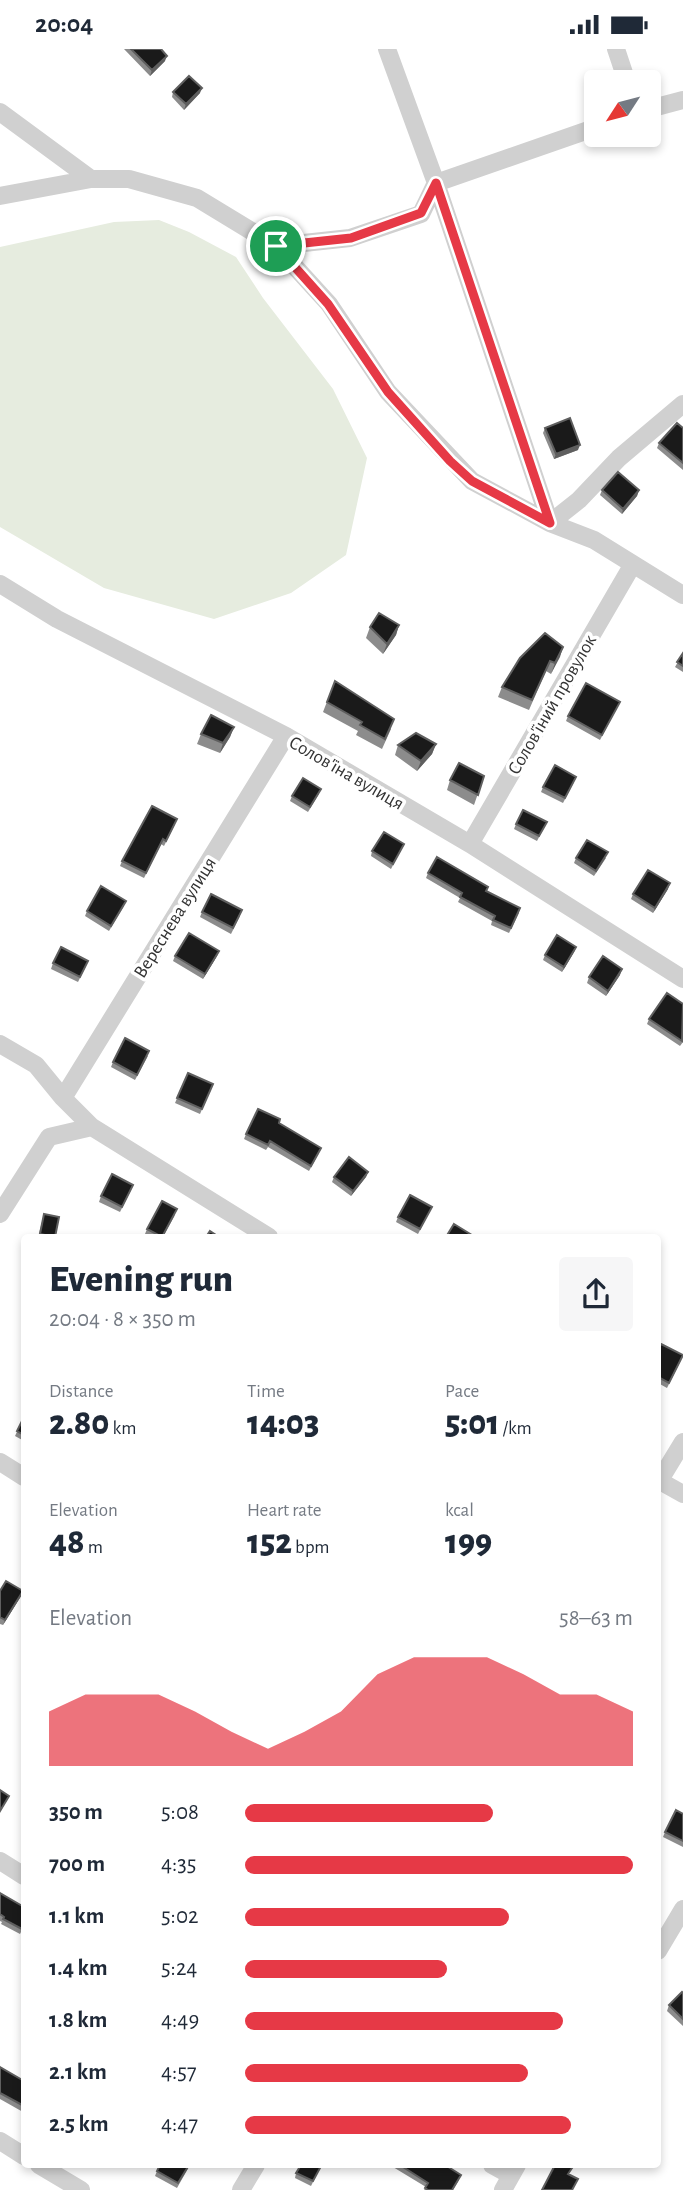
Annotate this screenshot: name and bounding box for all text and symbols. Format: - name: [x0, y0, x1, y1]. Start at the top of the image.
- text: 20:04: [35, 11, 93, 37]
- north arrow: [584, 70, 662, 147]
- map controls: [584, 70, 661, 147]
- pin: [246, 216, 306, 276]
- icon: arrive: [257, 227, 295, 265]
- street label: Солов'їний провулок: [505, 631, 600, 778]
- street label: Солов'їна вулиця: [286, 733, 407, 814]
- street label: Вереснева вулиця: [130, 854, 220, 982]
- button: share: [559, 1257, 633, 1331]
- text: Evening run: [49, 1261, 233, 1299]
- text: 20:04 · 8 × 350 m: [49, 1308, 196, 1331]
- text: Distance: [49, 1382, 113, 1401]
- text: Time: [247, 1382, 285, 1401]
- text: Pace: [445, 1382, 479, 1401]
- text: 2.80: [49, 1406, 109, 1441]
- text: 14:03: [247, 1406, 319, 1441]
- text: 5:01: [445, 1406, 499, 1441]
- text: km: [109, 1419, 136, 1438]
- text: /km: [499, 1419, 532, 1438]
- text: Elevation: [49, 1501, 118, 1520]
- text: Heart rate: [247, 1501, 322, 1520]
- text: kcal: [445, 1501, 474, 1520]
- text: 48: [49, 1525, 85, 1560]
- text: 152: [247, 1525, 292, 1560]
- text: 199: [445, 1525, 492, 1560]
- text: m: [85, 1538, 103, 1557]
- text: bpm: [292, 1538, 330, 1557]
- text: Elevation: [49, 1607, 132, 1630]
- text: 58–63 m: [559, 1607, 633, 1630]
- text: 350 m: [49, 1801, 103, 1824]
- text: 5:08: [161, 1801, 199, 1824]
- text: 700 m: [49, 1853, 105, 1876]
- text: 4:35: [161, 1853, 196, 1876]
- text: 1.1 km: [49, 1905, 104, 1928]
- text: 5:02: [161, 1905, 199, 1928]
- text: 1.4 km: [49, 1957, 108, 1980]
- text: 5:24: [161, 1957, 197, 1980]
- text: 1.8 km: [49, 2009, 107, 2032]
- text: 4:49: [161, 2009, 199, 2032]
- text: 2.1 km: [49, 2061, 107, 2084]
- text: 4:57: [161, 2061, 197, 2084]
- text: 2.5 km: [49, 2113, 108, 2136]
- text: 4:47: [161, 2113, 198, 2136]

